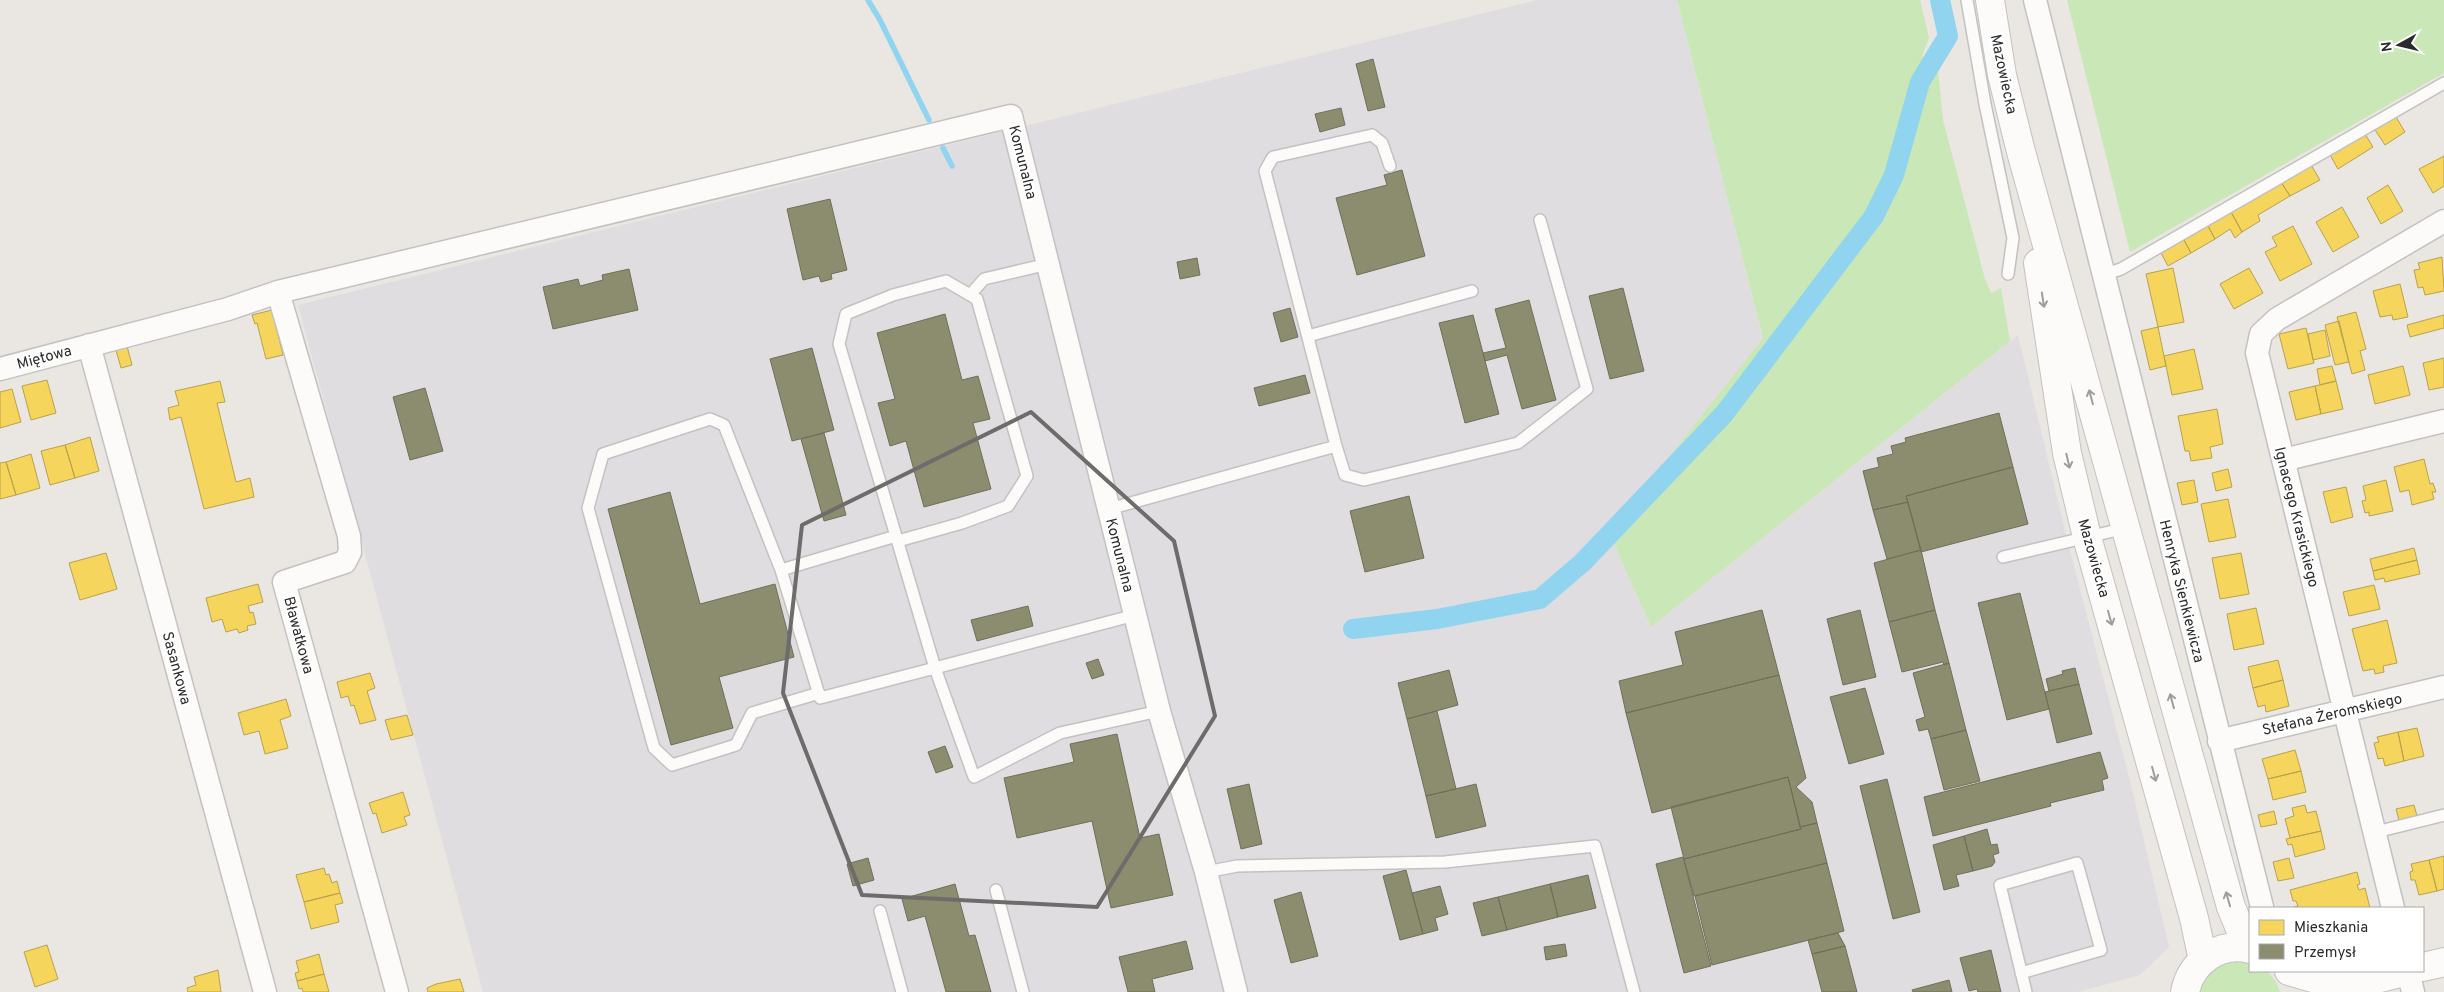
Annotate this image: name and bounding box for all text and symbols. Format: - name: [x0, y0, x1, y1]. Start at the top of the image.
- north arrow: [2374, 20, 2424, 70]
- street label: Mazowiecka: [1985, 33, 2020, 116]
- text: N: [2378, 40, 2397, 53]
- street label: Komunalna: [1003, 123, 1040, 201]
- one-way arrow: [2039, 292, 2049, 308]
- street label: Miętowa: [15, 342, 74, 375]
- one-way arrow: [2085, 389, 2095, 405]
- street label: Ignacego Krasickiego: [2269, 445, 2322, 590]
- one-way arrow: [2064, 452, 2073, 468]
- street label: Komunalna: [1100, 516, 1137, 594]
- street label: Mazowiecka: [2072, 517, 2113, 600]
- street label: Henryka Sienkiewicza: [2154, 518, 2208, 665]
- street label: Bławatkowa: [278, 595, 317, 676]
- one-way arrow: [2106, 609, 2116, 625]
- street label: Sasankowa: [157, 630, 194, 707]
- street label: Stefana Żeromskiego: [2260, 689, 2404, 741]
- one-way arrow: [2167, 693, 2177, 709]
- one-way arrow: [2150, 766, 2159, 782]
- one-way arrow: [2223, 891, 2232, 907]
- legend: [2249, 907, 2424, 972]
- text: Mieszkania: [2294, 919, 2368, 938]
- text: Przemysł: [2294, 944, 2356, 963]

